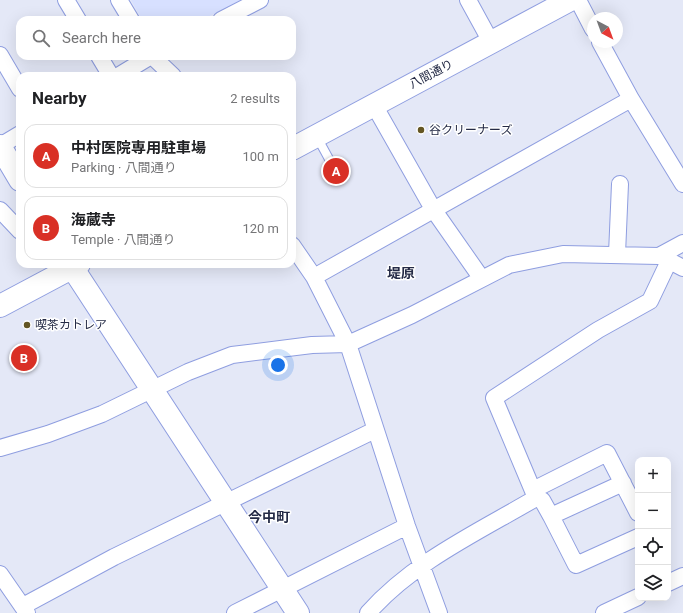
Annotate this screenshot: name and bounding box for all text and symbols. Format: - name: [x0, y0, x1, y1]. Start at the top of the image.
- north arrow: [587, 12, 623, 48]
- search box: [16, 16, 296, 60]
- icon: search: [30, 27, 52, 49]
- text: Search here: [62, 29, 141, 47]
- street label: 八間通り: [407, 57, 455, 91]
- text: Nearby: [32, 88, 87, 108]
- text: 2 results: [230, 91, 280, 106]
- place label: 谷クリーナーズ: [429, 123, 512, 137]
- marker: 谷クリーナーズ: [416, 125, 426, 135]
- text: 中村医院専用駐車場: [71, 139, 206, 157]
- text: A: [42, 149, 50, 164]
- text: 100 m: [242, 149, 279, 164]
- pin: A: [323, 156, 349, 186]
- text: Parking · 八間通り: [71, 160, 177, 175]
- text: 海蔵寺: [71, 211, 116, 229]
- text: B: [42, 221, 50, 236]
- text: 120 m: [242, 221, 279, 236]
- text: Temple · 八間通り: [71, 232, 176, 247]
- district label: 堤原: [387, 265, 415, 281]
- place label: 喫茶カトレア: [35, 318, 107, 332]
- marker: 喫茶カトレア: [22, 320, 32, 330]
- pin: B: [11, 343, 37, 373]
- your location: [268, 355, 288, 375]
- map controls: [635, 457, 671, 601]
- button: +: [635, 457, 671, 493]
- button: −: [635, 493, 671, 529]
- district label: 今中町: [248, 509, 290, 525]
- button: locate: [635, 529, 671, 565]
- button: layers: [635, 565, 671, 601]

